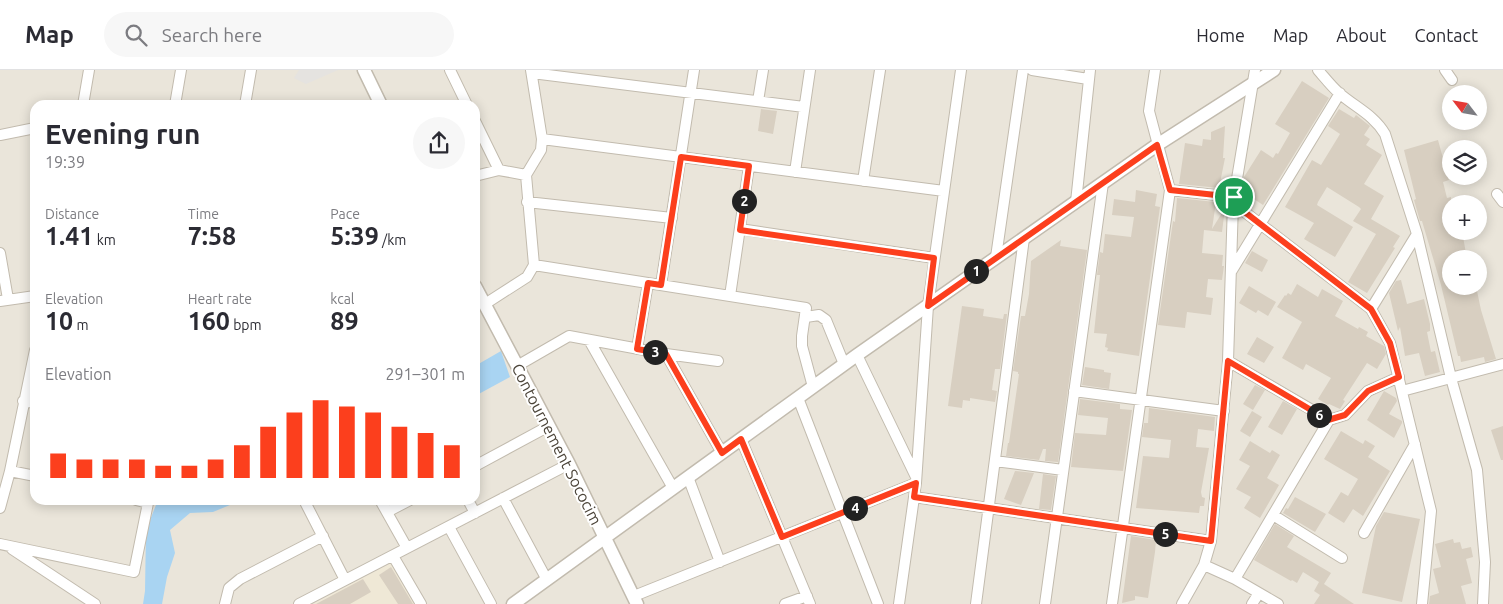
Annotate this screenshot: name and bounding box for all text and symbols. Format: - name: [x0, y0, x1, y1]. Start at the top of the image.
- search box: [104, 12, 454, 57]
- text: Map: [25, 21, 74, 48]
- icon: search: [122, 21, 150, 49]
- text: Search here: [162, 24, 262, 46]
- text: Home: [1196, 25, 1245, 45]
- text: Map: [1273, 25, 1308, 45]
- text: About: [1336, 25, 1386, 45]
- text: Contact: [1414, 25, 1478, 45]
- north arrow: [1442, 85, 1488, 130]
- map controls: [1442, 85, 1487, 295]
- button: share: [413, 117, 465, 169]
- text: Evening run: [45, 118, 200, 149]
- button: layers: [1442, 140, 1487, 185]
- text: 19:39: [45, 153, 85, 171]
- pin: [1213, 176, 1255, 218]
- icon: arrive: [1220, 183, 1248, 211]
- pin: 2: [732, 188, 756, 214]
- text: 2: [741, 193, 748, 209]
- button: +: [1442, 195, 1487, 240]
- text: Distance: [45, 206, 99, 222]
- text: Time: [188, 206, 219, 222]
- text: Pace: [330, 206, 360, 222]
- text: 1.41: [45, 222, 93, 250]
- text: 7:58: [188, 222, 236, 250]
- text: 5:39: [330, 222, 379, 250]
- text: km: [93, 232, 116, 248]
- text: /km: [379, 232, 406, 248]
- button: −: [1442, 250, 1487, 295]
- pin: 1: [964, 258, 988, 284]
- text: 1: [973, 263, 980, 279]
- text: Elevation: [45, 291, 103, 307]
- text: Heart rate: [188, 291, 252, 307]
- text: kcal: [330, 291, 355, 307]
- text: 10: [45, 307, 73, 335]
- text: 160: [188, 307, 230, 335]
- text: 89: [330, 307, 359, 335]
- text: m: [73, 317, 89, 333]
- text: bpm: [230, 317, 262, 333]
- pin: 3: [642, 340, 668, 364]
- text: 3: [652, 344, 659, 360]
- street label: Contournement Sococim: [508, 360, 606, 528]
- text: Elevation: [45, 365, 112, 383]
- text: 291–301 m: [385, 365, 465, 383]
- pin: 6: [1306, 402, 1332, 428]
- text: 6: [1316, 407, 1323, 423]
- pin: 4: [842, 496, 868, 520]
- text: 4: [852, 500, 859, 516]
- pin: 5: [1152, 522, 1178, 546]
- text: 5: [1162, 526, 1169, 542]

